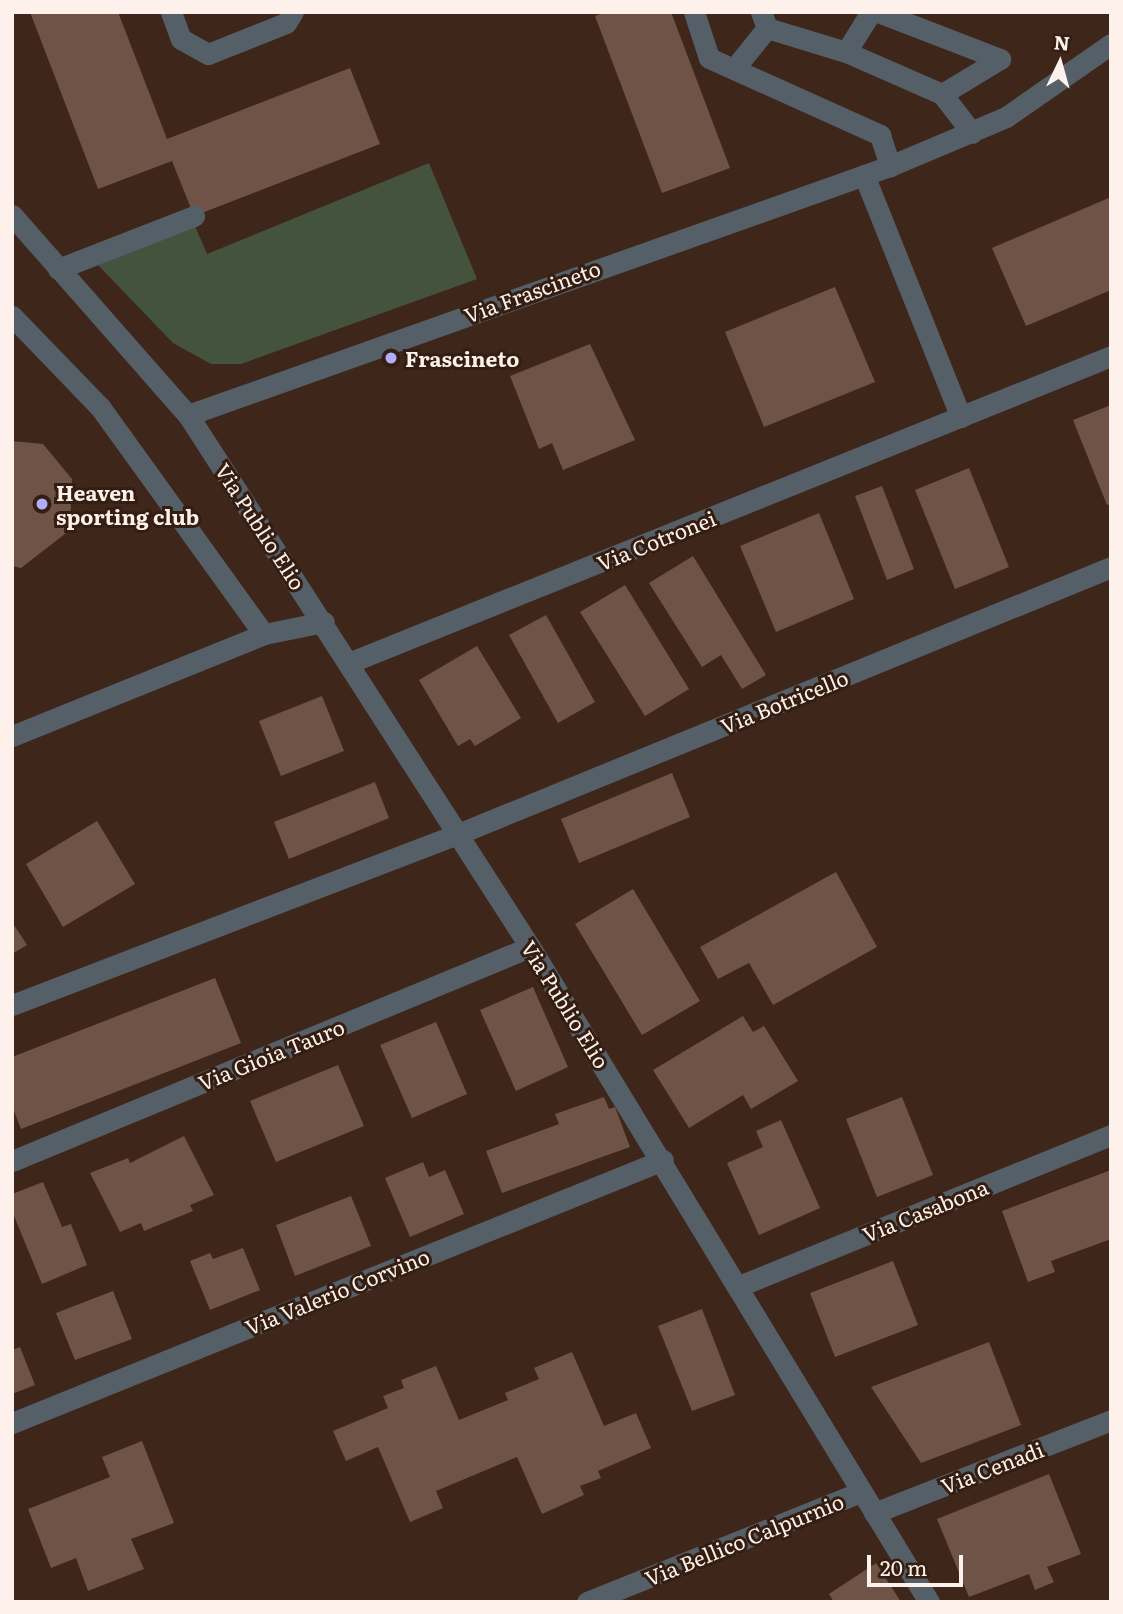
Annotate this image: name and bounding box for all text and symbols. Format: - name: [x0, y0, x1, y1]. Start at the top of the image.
- text: N: [1053, 27, 1071, 57]
- north arrow: [1025, 28, 1095, 98]
- street label: Via Frascineto: [460, 255, 604, 327]
- place label: Frascineto: [405, 345, 519, 371]
- marker: Frascineto: [383, 350, 399, 366]
- street label: Via Publio Elio: [211, 458, 311, 594]
- place label: Heaven sporting club: [56, 479, 199, 529]
- marker: Heaven sporting club: [34, 496, 50, 512]
- street label: Via Cotronei: [593, 505, 719, 575]
- street label: Via Botricello: [716, 664, 852, 738]
- street label: Via Publio Elio: [517, 935, 615, 1073]
- street label: Via Gioia Tauro: [194, 1013, 348, 1095]
- street label: Via Casabona: [858, 1173, 992, 1247]
- street label: Via Valerio Corvino: [241, 1243, 433, 1339]
- street label: Via Cenadi: [937, 1436, 1047, 1498]
- street label: Via Bellico Calpurnio: [641, 1488, 847, 1590]
- scale bar: [871, 1540, 967, 1584]
- text: 20 m: [880, 1551, 927, 1582]

